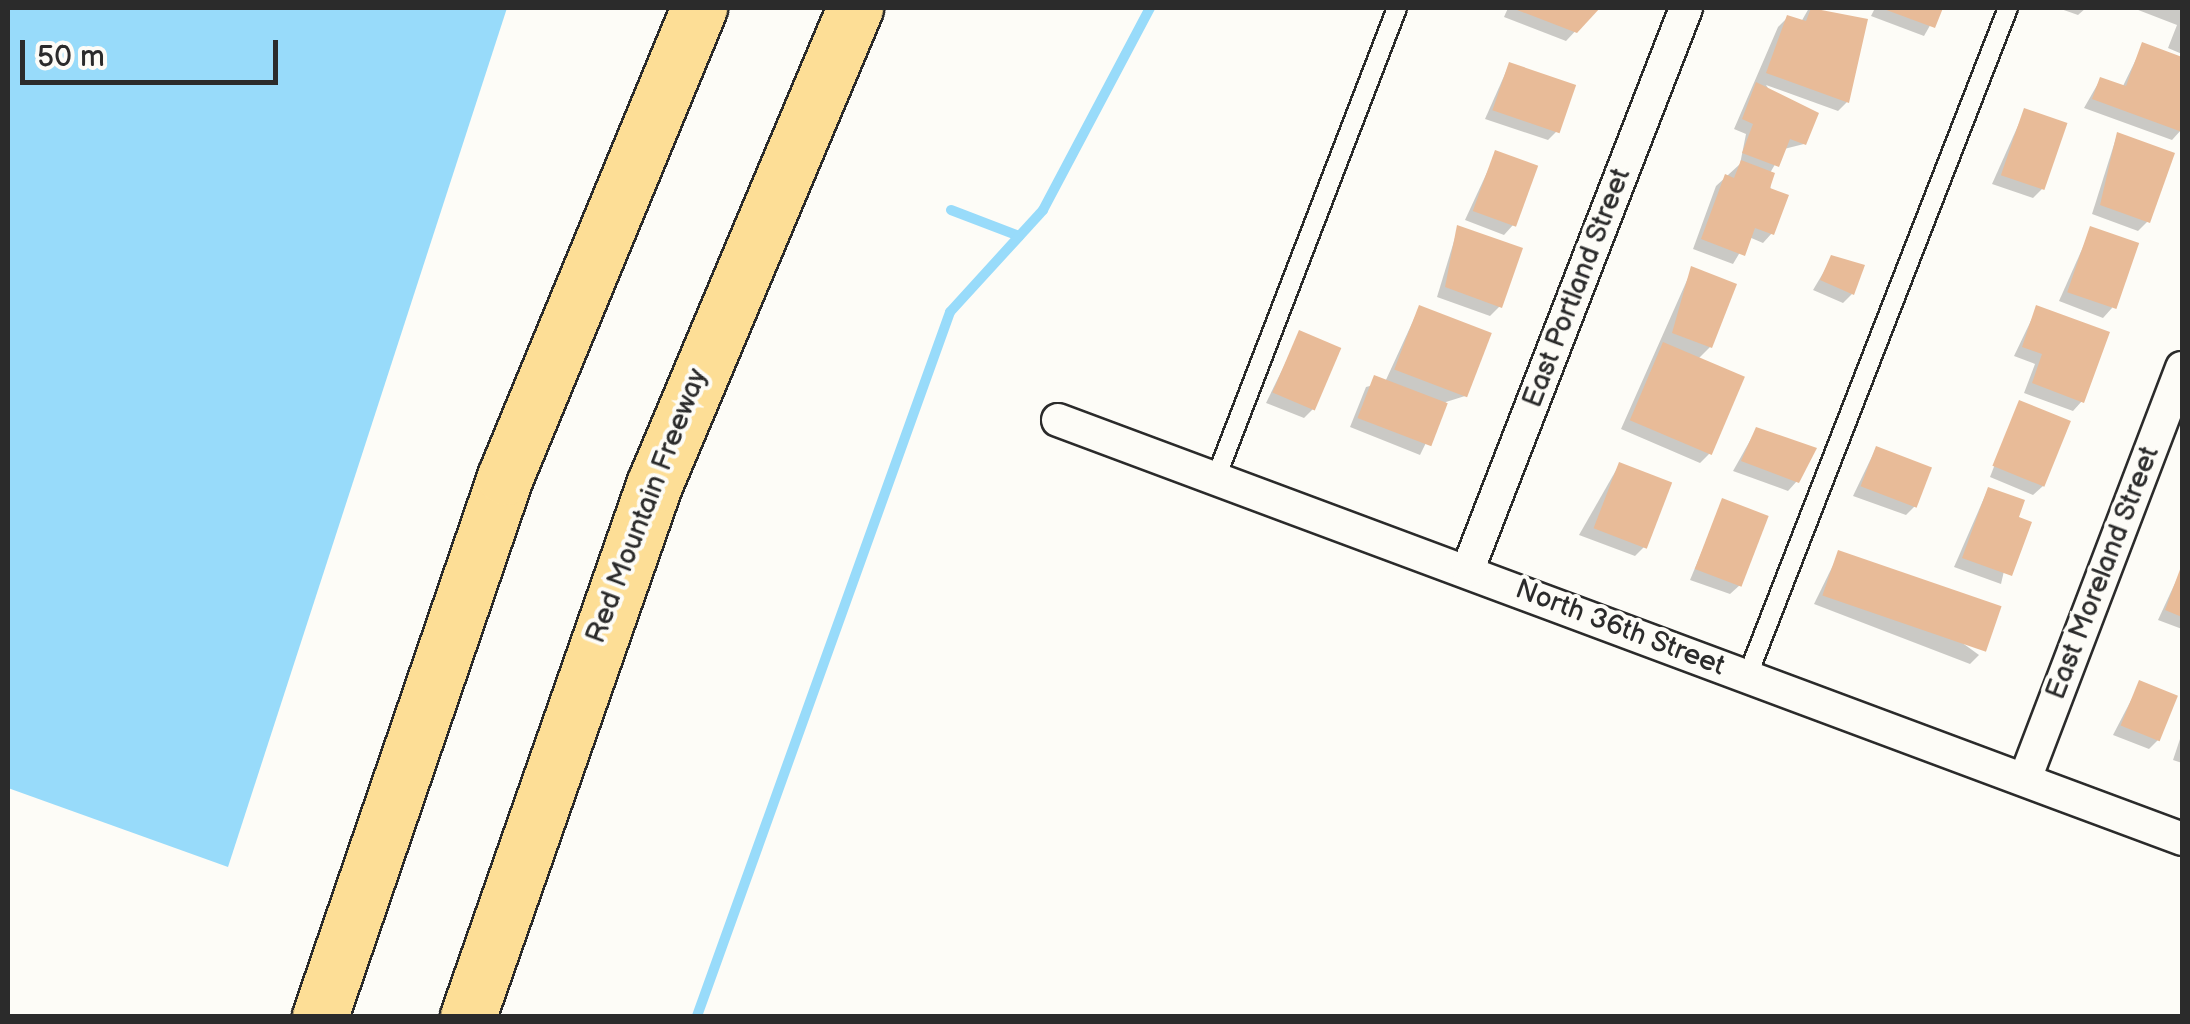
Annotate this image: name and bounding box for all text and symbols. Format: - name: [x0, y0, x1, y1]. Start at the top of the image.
- scale bar: [25, 20, 282, 82]
- text: 50 m: [37, 39, 105, 75]
- street label: East Portland Street: [1516, 163, 1638, 413]
- street label: Red Mountain Freeway: [579, 364, 715, 648]
- street label: East Moreland Street: [2039, 442, 2167, 704]
- street label: North 36th Street: [1510, 573, 1730, 683]

